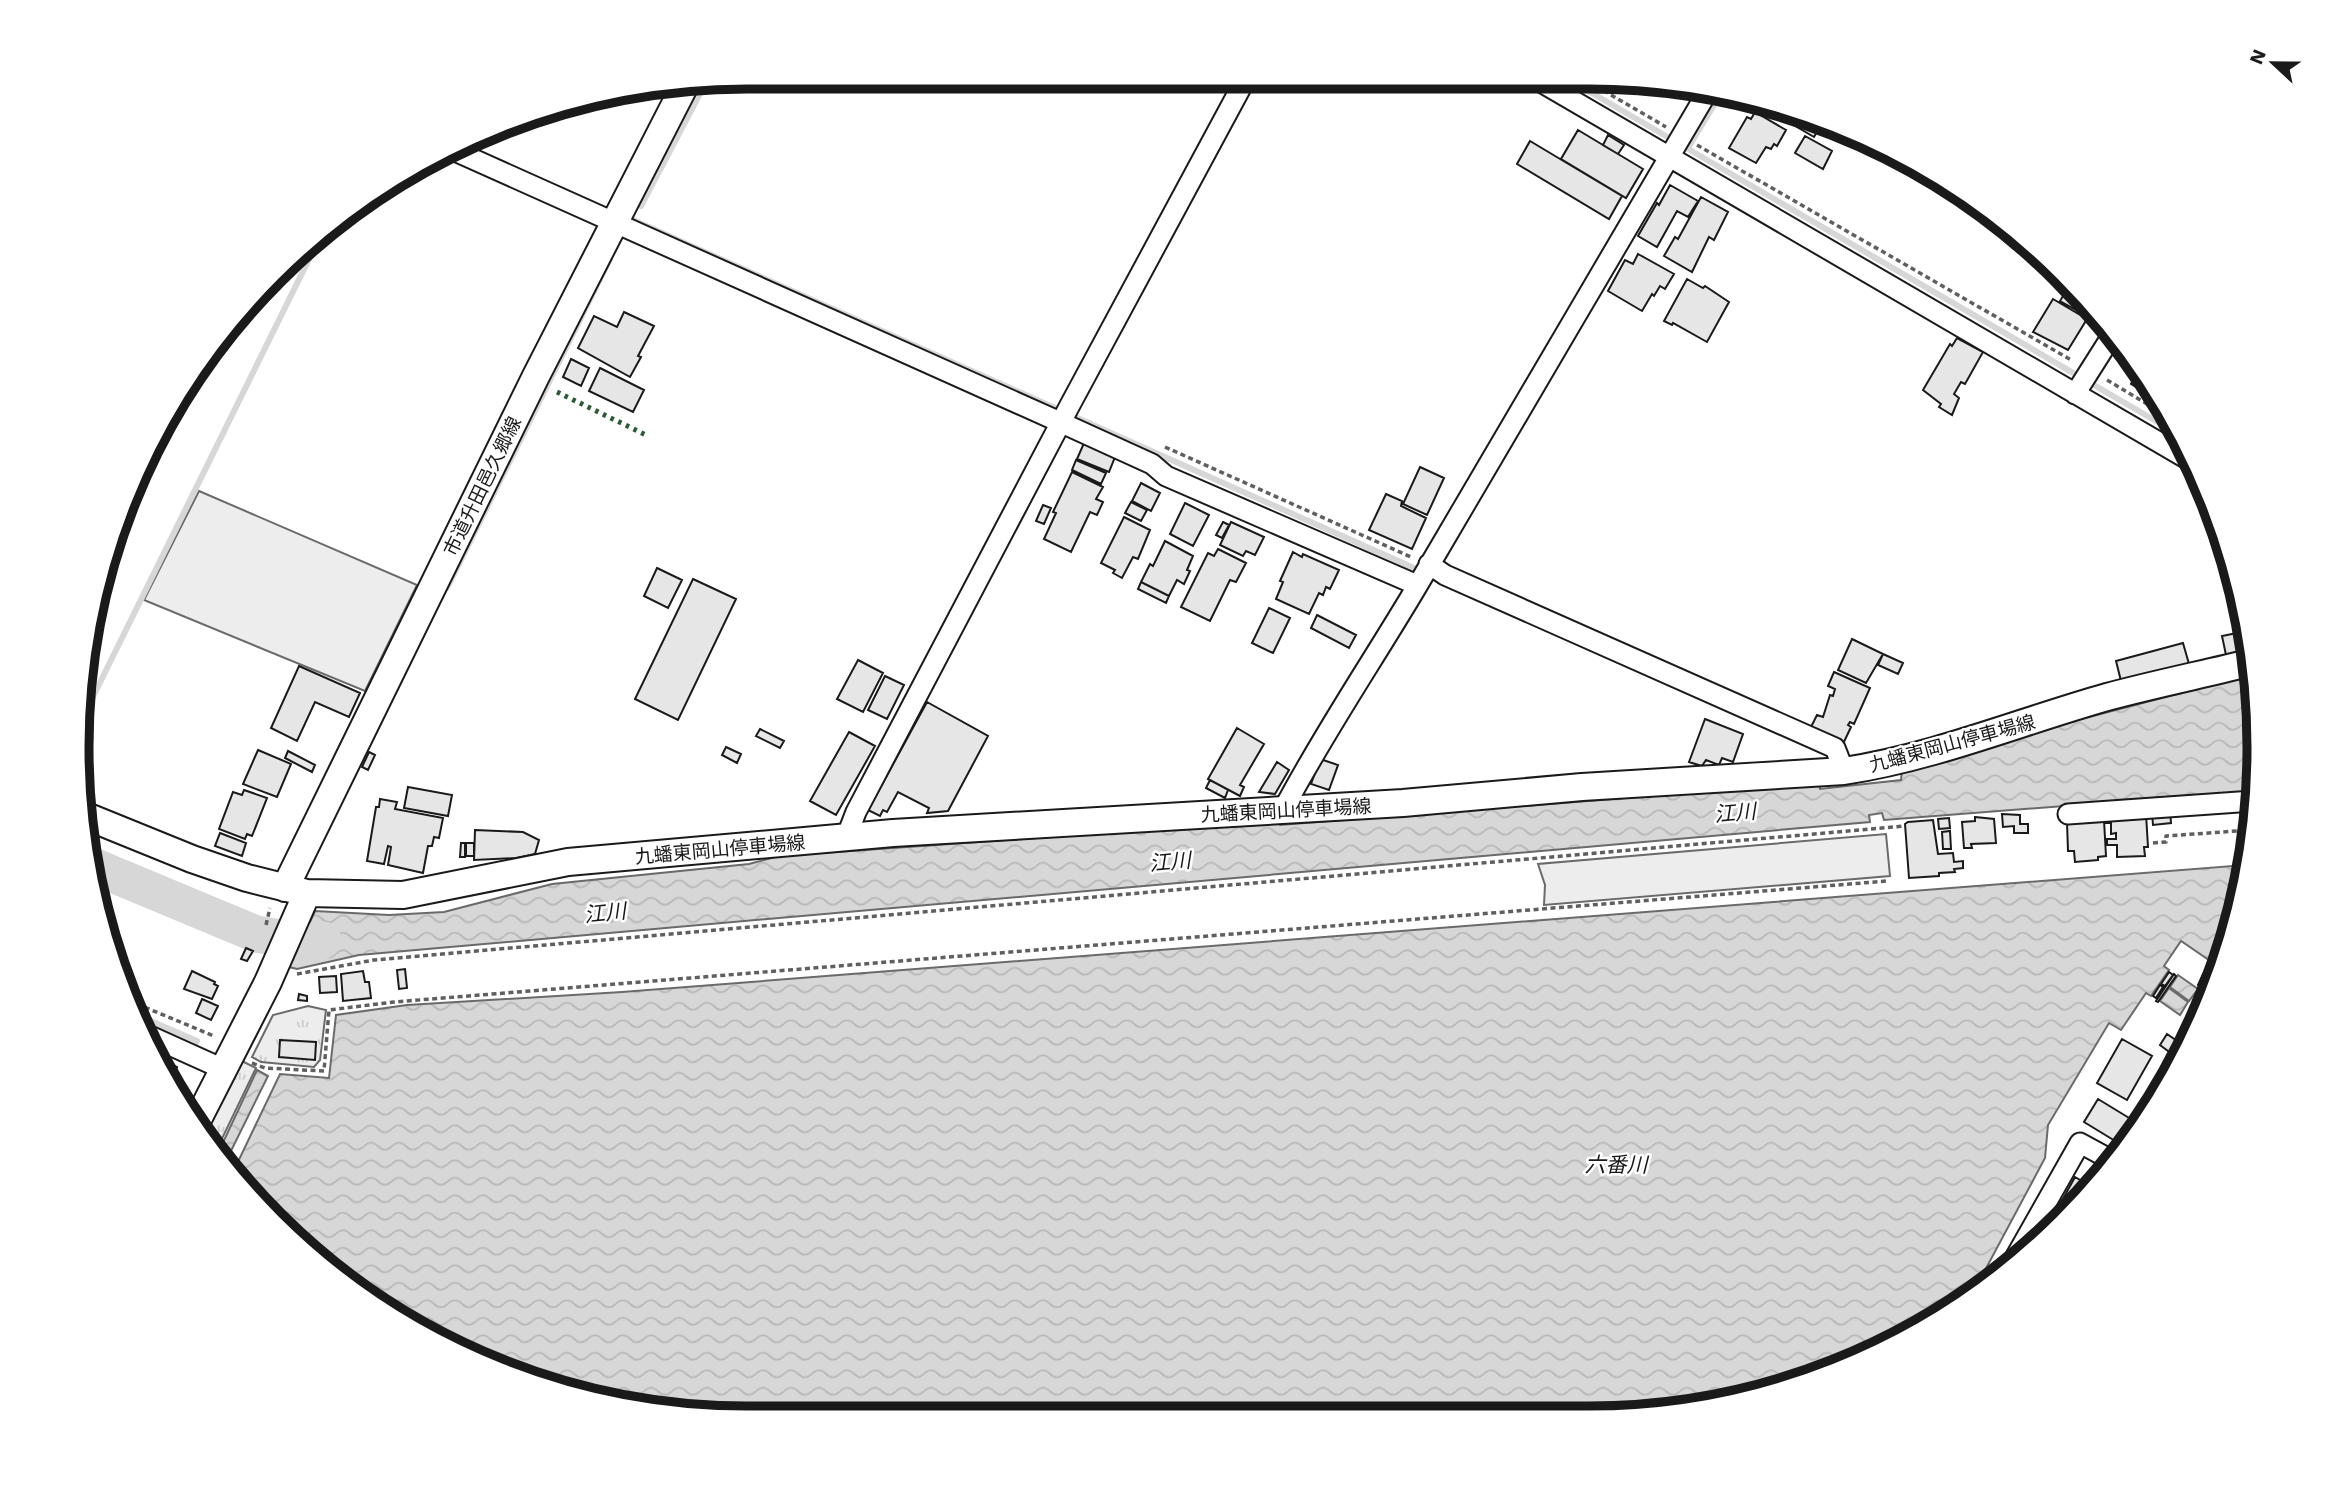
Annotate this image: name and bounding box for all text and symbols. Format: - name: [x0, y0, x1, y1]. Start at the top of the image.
- north arrow: [2238, 28, 2308, 98]
- text: N: [2244, 46, 2271, 68]
- street label: 市道升田邑久郷線: [439, 413, 526, 560]
- street label: 九蟠東岡山停車場線: [1867, 710, 2038, 777]
- street label: 九蟠東岡山停車場線: [1200, 795, 1372, 826]
- water label: 江川: [1713, 798, 1759, 827]
- street label: 九蟠東岡山停車場線: [634, 831, 806, 868]
- water label: 江川: [1148, 847, 1194, 876]
- water label: 江川: [583, 898, 629, 927]
- water label: 六番川: [1585, 1152, 1649, 1177]

